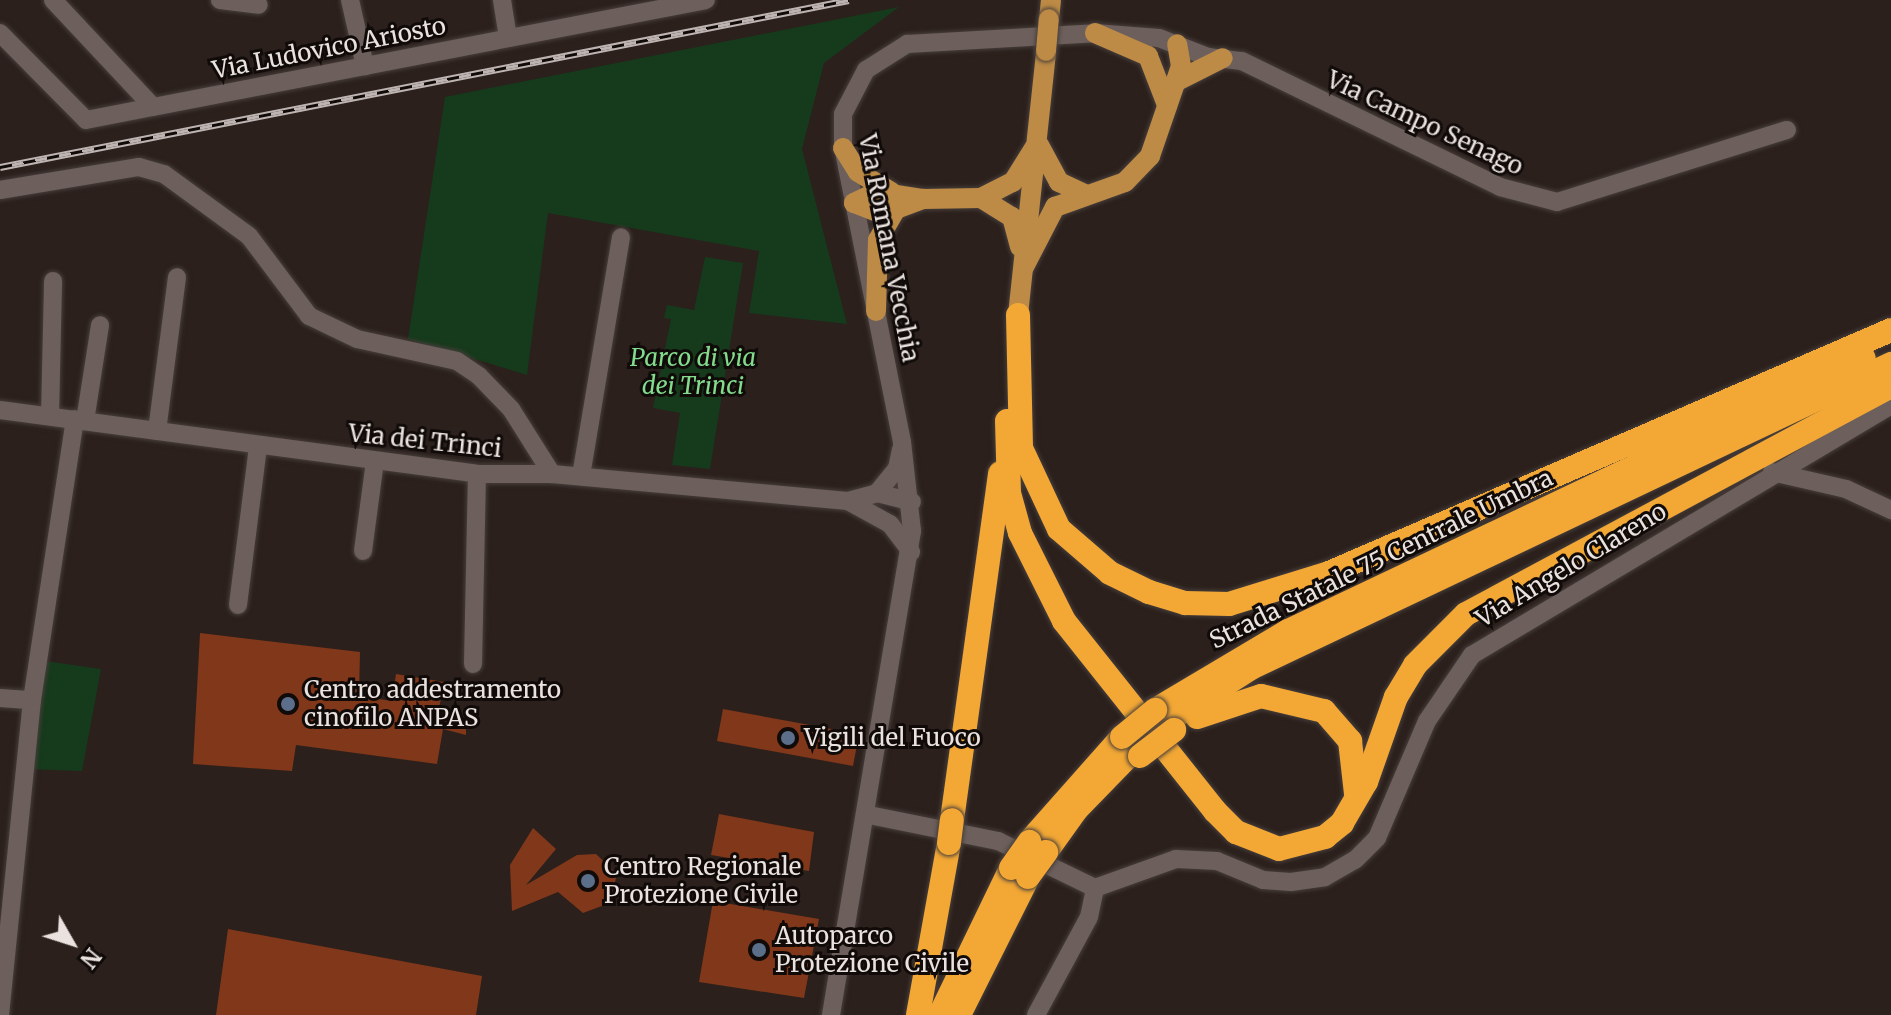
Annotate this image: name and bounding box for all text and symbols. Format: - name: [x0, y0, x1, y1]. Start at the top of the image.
- street label: Via Ludovico Ariosto: [210, 11, 448, 85]
- street label: Via Campo Senago: [1322, 65, 1528, 181]
- street label: Via Romana Vecchia: [853, 132, 925, 364]
- park label: Parco di via dei Trinci: [630, 344, 756, 400]
- street label: Via dei Trinci: [347, 419, 503, 463]
- street label: Strada Statale 75 Centrale Umbra: [1205, 463, 1557, 655]
- street label: Via Angelo Clareno: [1471, 497, 1671, 633]
- place label: Centro addestramento cinofilo ANPAS: [304, 676, 561, 732]
- marker: Centro addestramento cinofilo ANPAS: [279, 695, 297, 713]
- place label: Vigili del Fuoco: [804, 724, 981, 752]
- marker: Vigili del Fuoco: [779, 729, 797, 747]
- place label: Centro Regionale Protezione Civile: [604, 853, 801, 909]
- marker: Centro Regionale Protezione Civile: [579, 872, 597, 890]
- north arrow: [32, 903, 112, 983]
- place label: Autoparco Protezione Civile: [775, 922, 969, 978]
- marker: Autoparco Protezione Civile: [750, 941, 768, 959]
- text: N: [74, 943, 107, 974]

